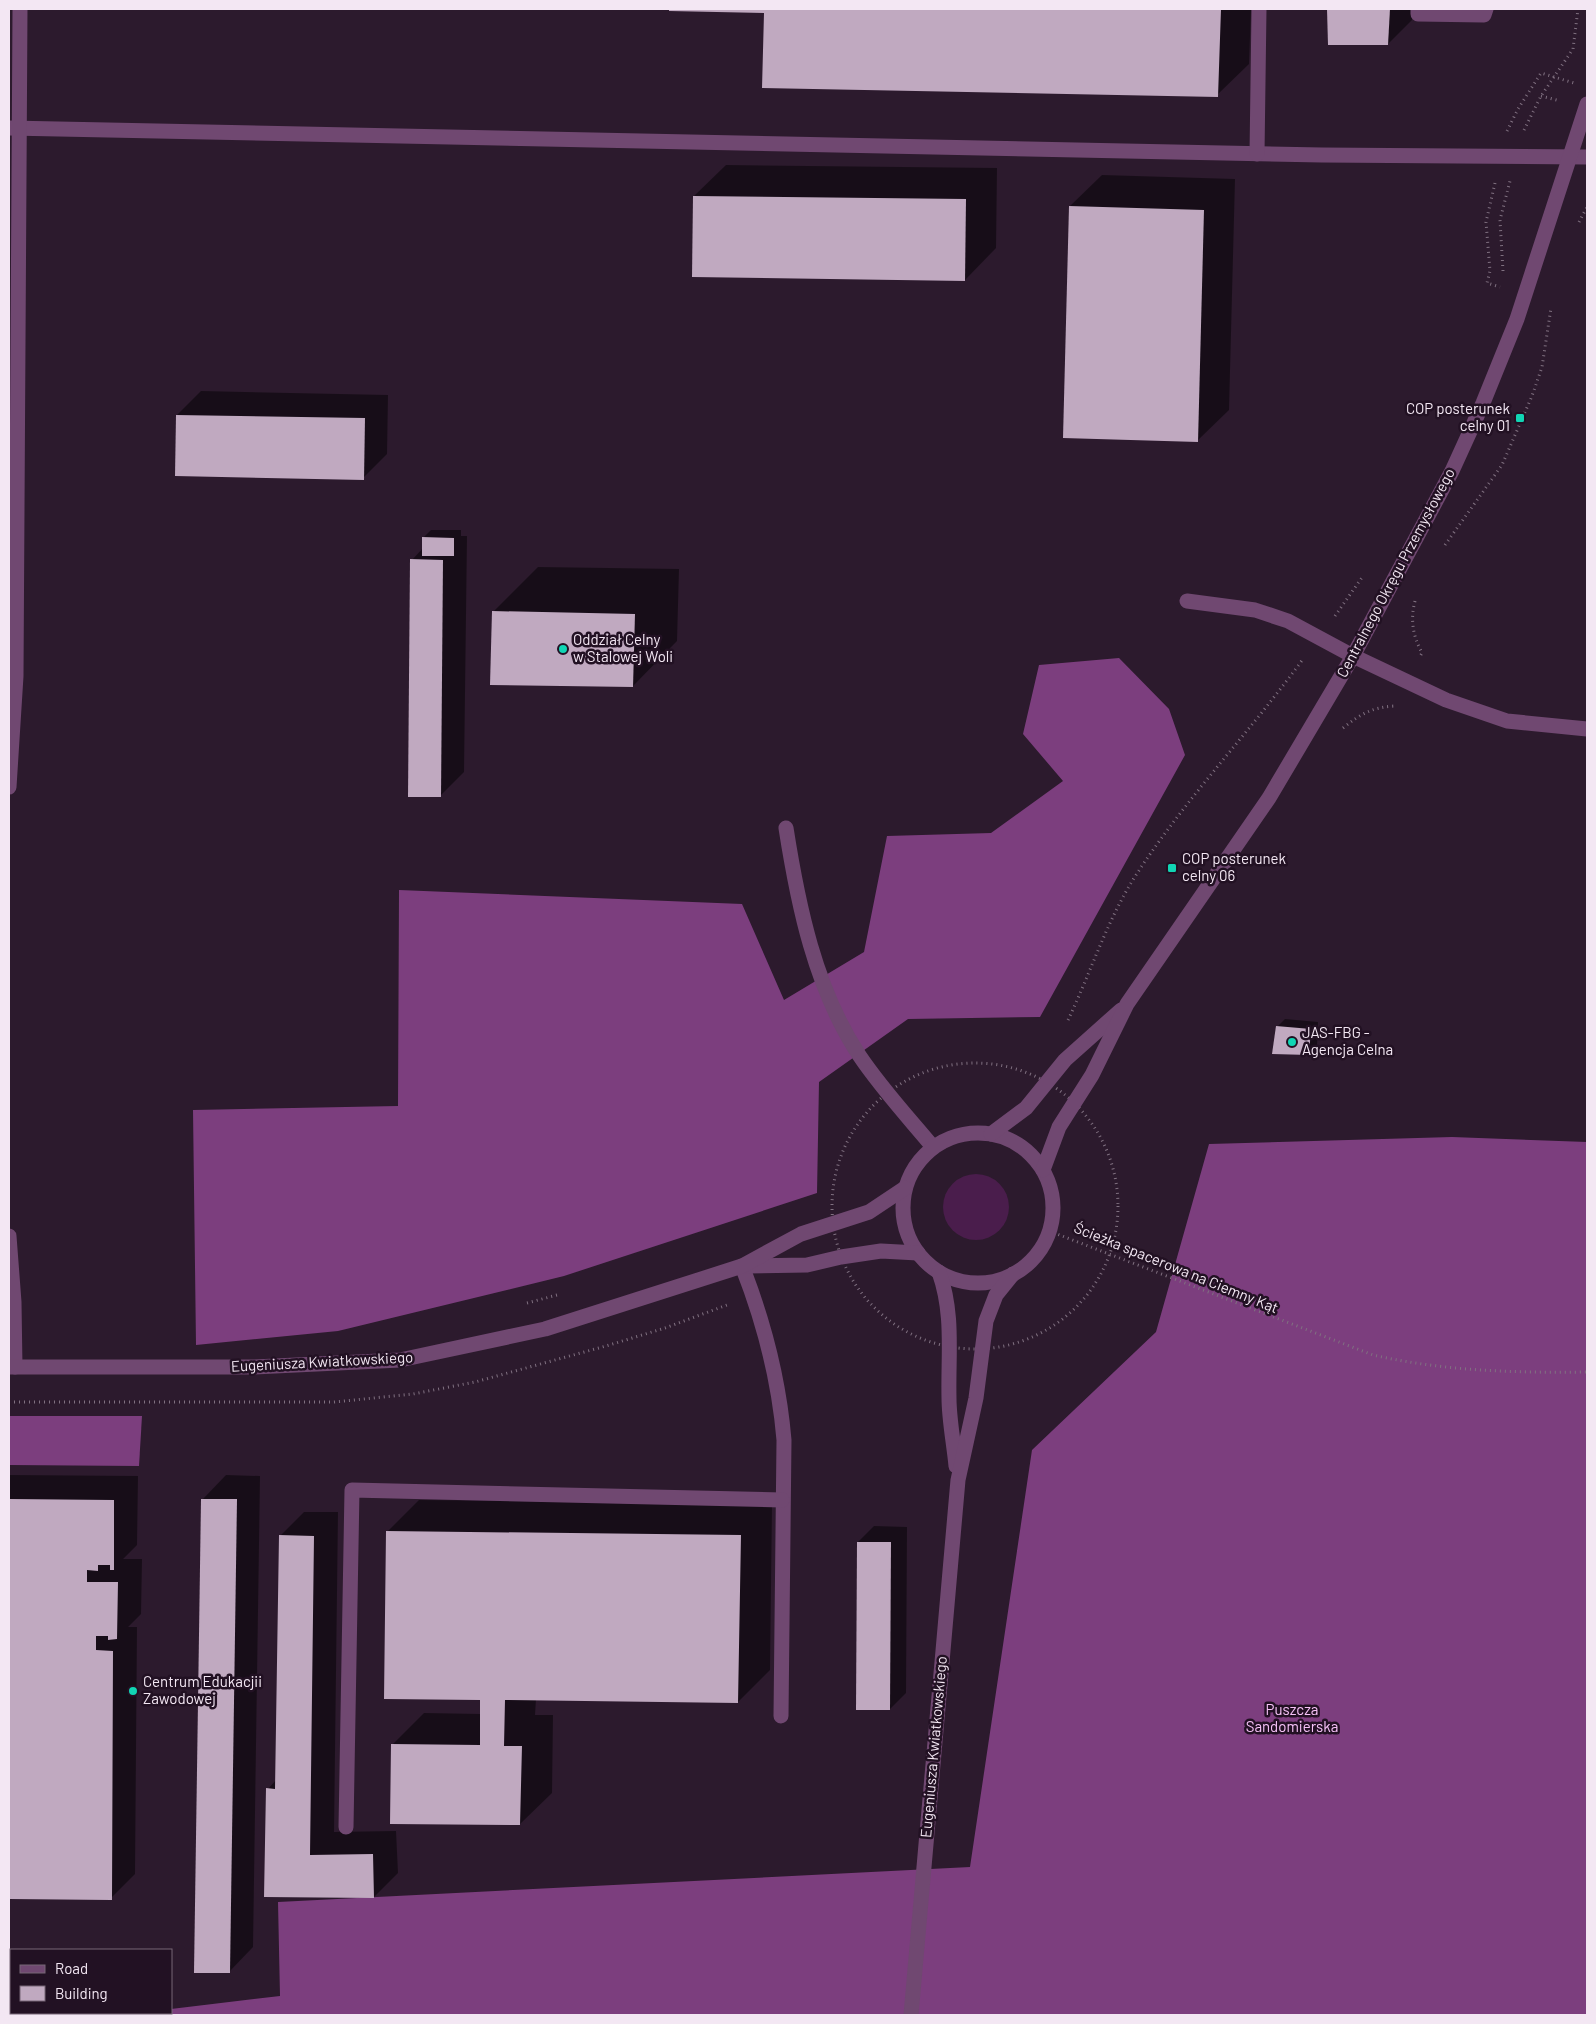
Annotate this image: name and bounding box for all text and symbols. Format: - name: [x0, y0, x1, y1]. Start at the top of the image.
- place label: COP posterunek celny 01: [1406, 399, 1510, 434]
- marker: COP posterunek celny 01: [1514, 412, 1526, 424]
- street label: Centralnego Okręgu Przemysłowego: [1332, 465, 1458, 680]
- place label: Oddział Celny w Stalowej Woli: [573, 630, 673, 665]
- marker: Oddział Celny w Stalowej Woli: [557, 643, 569, 655]
- place label: COP posterunek celny 06: [1182, 849, 1287, 884]
- marker: COP posterunek celny 06: [1166, 862, 1178, 874]
- place label: JAS-FBG - Agencja Celna: [1302, 1023, 1393, 1058]
- marker: JAS-FBG - Agencja Celna: [1286, 1036, 1298, 1048]
- street label: Ścieżka spacerowa na Ciemny Kąt: [1072, 1218, 1281, 1316]
- street label: Eugeniusza Kwiatkowskiego: [230, 1347, 414, 1375]
- street label: Eugeniusza Kwiatkowskiego: [916, 1655, 950, 1839]
- place label: Centrum Edukacjii Zawodowej: [143, 1672, 262, 1707]
- marker: Centrum Edukacjii Zawodowej: [127, 1685, 139, 1697]
- park label: Puszcza Sandomierska: [1246, 1700, 1338, 1735]
- legend: [10, 1949, 172, 2014]
- text: Road: [55, 1959, 88, 1977]
- text: Building: [55, 1984, 108, 2002]

